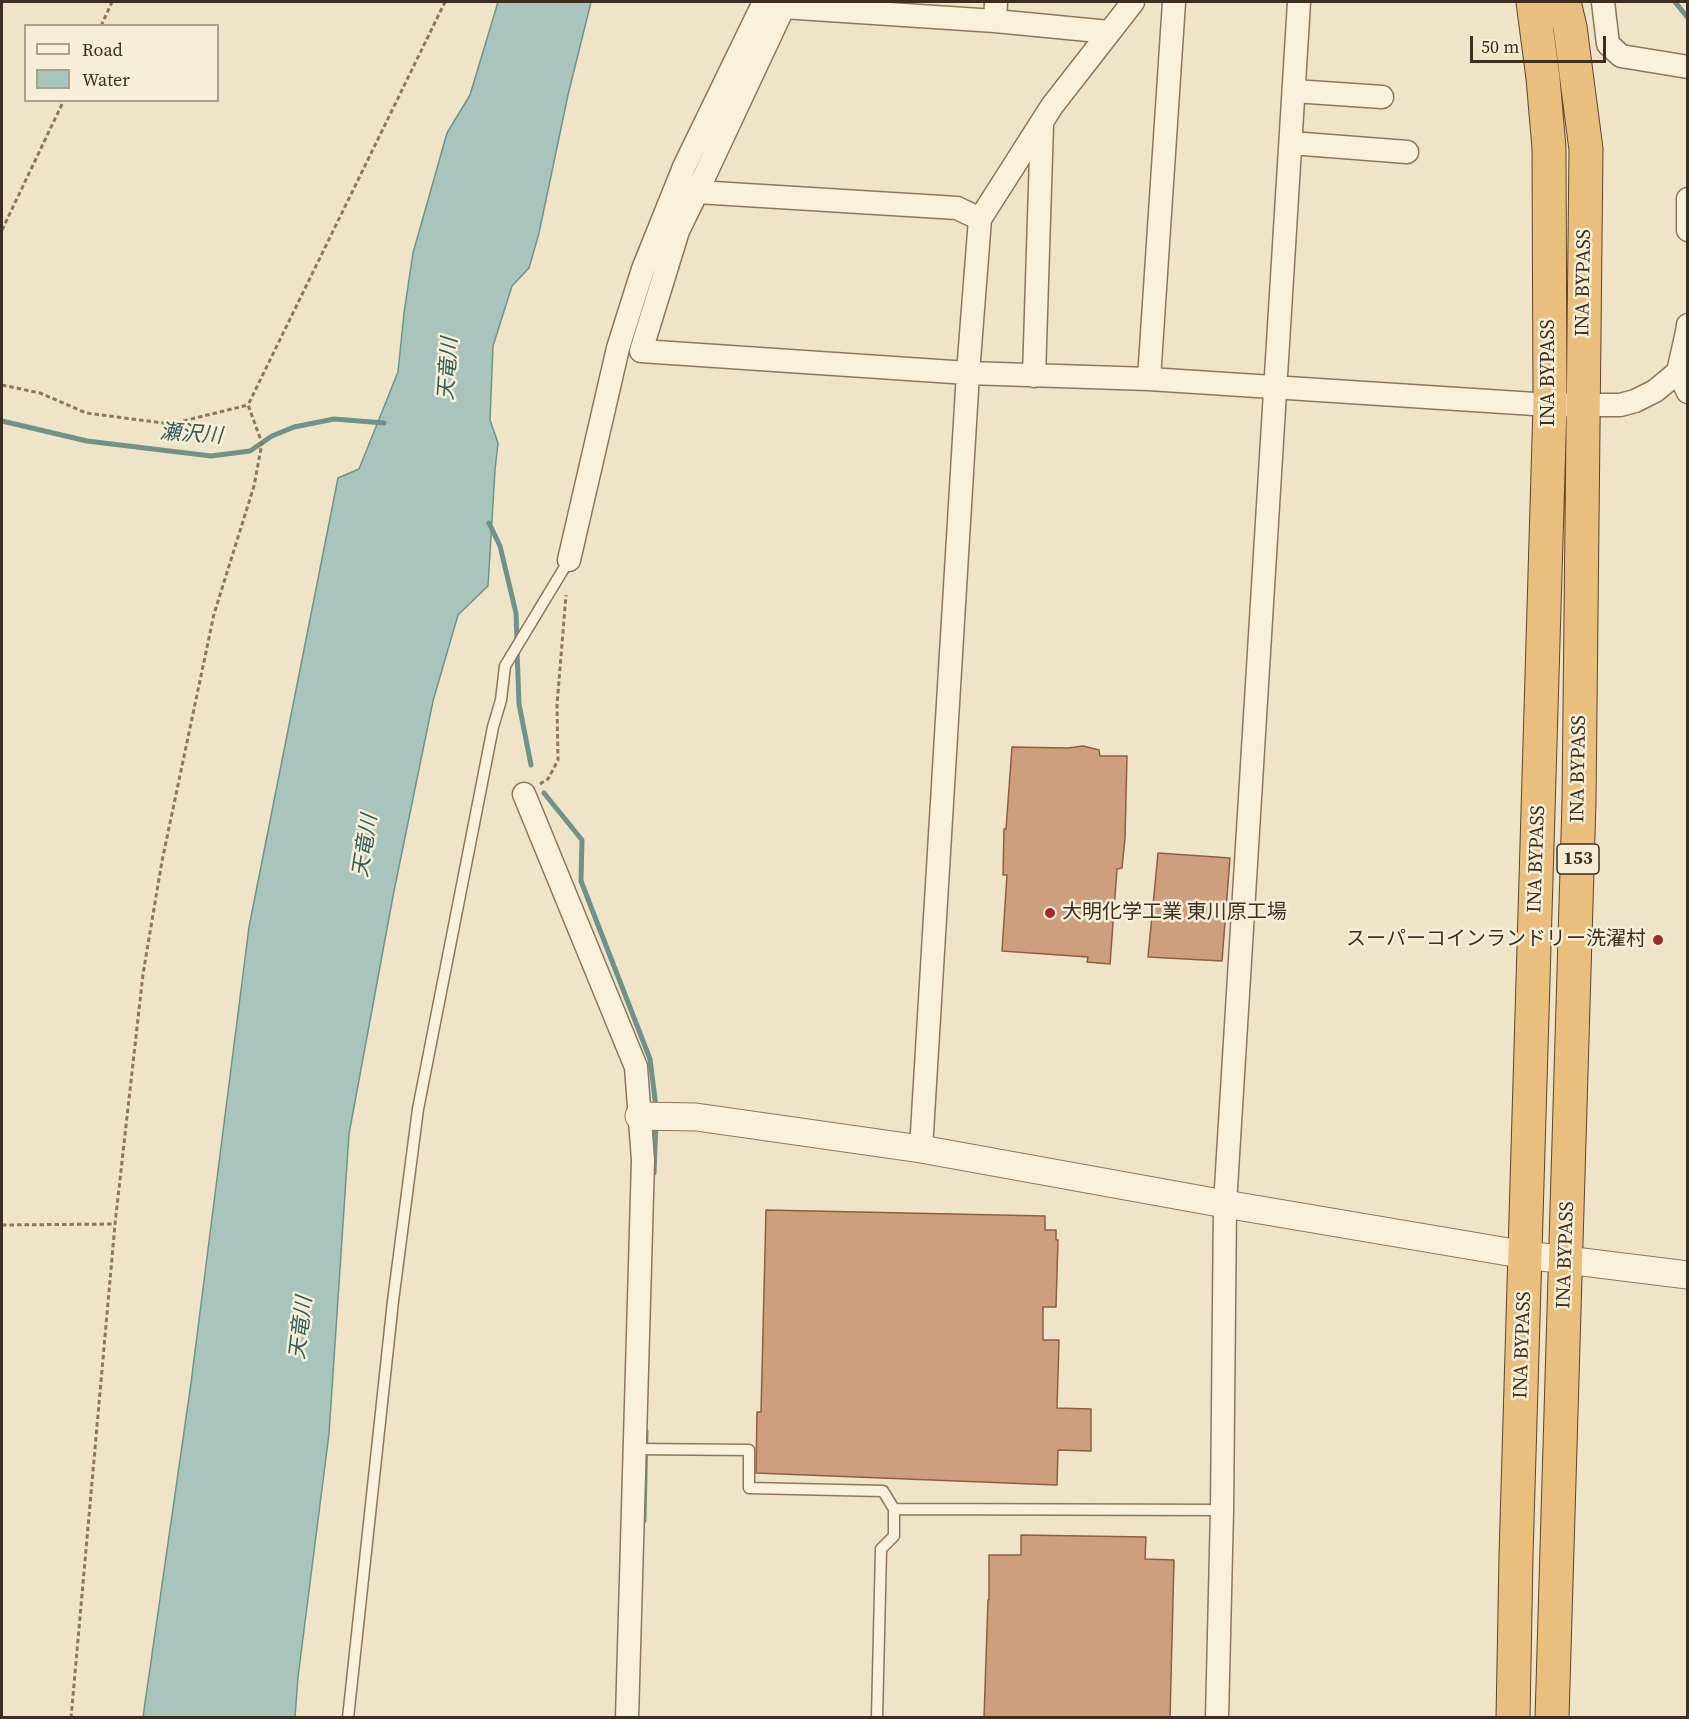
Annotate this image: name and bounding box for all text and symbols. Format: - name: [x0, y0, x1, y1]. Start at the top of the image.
- legend: [24, 24, 219, 102]
- scale bar: [1473, 24, 1610, 62]
- text: 50 m: [1481, 34, 1519, 59]
- text: Road: [82, 37, 123, 62]
- text: Water: [82, 67, 130, 92]
- street label: INA BYPASS: [1571, 229, 1597, 337]
- street label: INA BYPASS: [1537, 319, 1561, 427]
- water label: 天竜川: [434, 337, 464, 401]
- water label: 瀬沢川: [159, 420, 223, 450]
- street label: INA BYPASS: [1566, 715, 1592, 823]
- street label: INA BYPASS: [1523, 805, 1551, 913]
- water label: 天竜川: [349, 813, 383, 879]
- road number: 153: [1557, 844, 1599, 874]
- place label: 大明化学工業 東川原工場: [1062, 901, 1287, 925]
- marker: 大明化学工業 東川原工場: [1043, 906, 1057, 920]
- place label: スーパーコインランドリー洗濯村: [1346, 928, 1646, 952]
- marker: スーパーコインランドリー洗濯村: [1651, 933, 1665, 947]
- street label: INA BYPASS: [1552, 1201, 1580, 1309]
- street label: INA BYPASS: [1509, 1291, 1537, 1399]
- water label: 天竜川: [286, 1295, 318, 1361]

